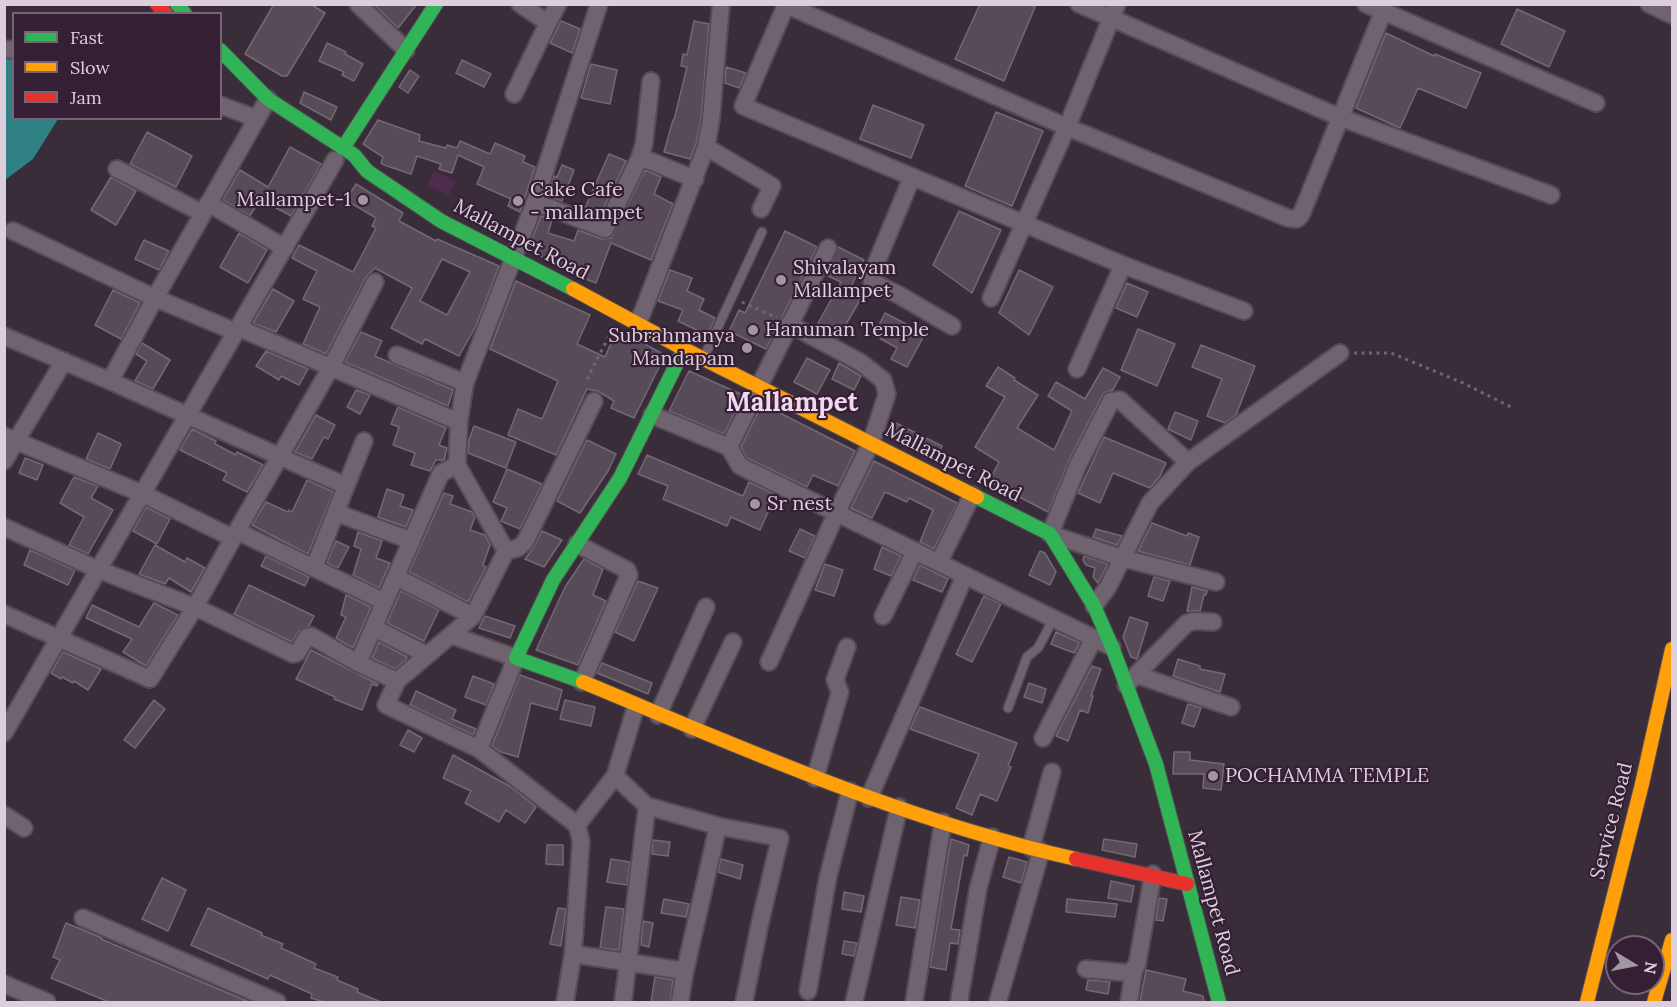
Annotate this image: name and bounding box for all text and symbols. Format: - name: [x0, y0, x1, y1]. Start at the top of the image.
- legend: [12, 12, 222, 120]
- text: Fast: [70, 26, 104, 49]
- text: Slow: [70, 56, 110, 79]
- text: Jam: [70, 86, 102, 109]
- place label: Cake Cafe - mallampet: [530, 178, 643, 225]
- place label: Mallampet-1: [236, 188, 351, 212]
- marker: Mallampet-1: [356, 193, 370, 207]
- street label: Mallampet Road: [449, 194, 593, 286]
- marker: Cake Cafe - mallampet: [511, 194, 525, 208]
- place label: Shivalayam Mallampet: [793, 256, 896, 303]
- marker: Shivalayam Mallampet: [774, 273, 788, 287]
- place label: Hanuman Temple: [765, 318, 929, 342]
- marker: Hanuman Temple: [746, 323, 760, 337]
- place label: Subrahmanya Mandapam: [608, 324, 735, 371]
- marker: Subrahmanya Mandapam: [740, 341, 754, 355]
- district label: Mallampet: [726, 388, 858, 420]
- street label: Mallampet Road: [881, 418, 1025, 508]
- place label: Sr nest: [767, 492, 832, 516]
- marker: Sr nest: [748, 497, 762, 511]
- street label: Service Road: [1586, 760, 1638, 882]
- place label: POCHAMMA TEMPLE: [1225, 764, 1429, 788]
- marker: POCHAMMA TEMPLE: [1206, 769, 1220, 783]
- street label: Mallampet Road: [1182, 828, 1244, 978]
- north arrow: [1605, 935, 1665, 995]
- text: N: [1640, 960, 1662, 976]

